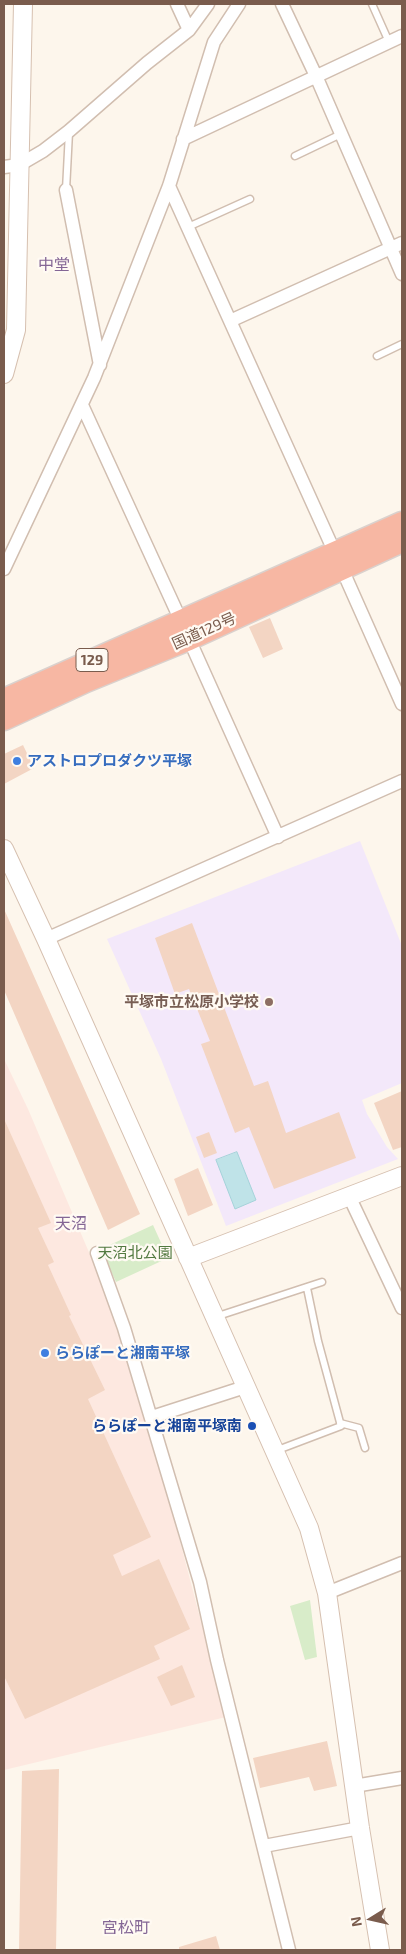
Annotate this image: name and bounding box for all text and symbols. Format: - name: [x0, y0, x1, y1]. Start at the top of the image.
- district label: 中堂: [38, 255, 70, 275]
- street label: 国道129号: [169, 609, 239, 653]
- road number: 129: [76, 648, 108, 672]
- place label: アストロプロダクツ平塚: [27, 752, 192, 770]
- marker: アストロプロダクツ平塚: [11, 755, 23, 767]
- place label: 平塚市立松原小学校: [124, 993, 259, 1011]
- marker: 平塚市立松原小学校: [263, 996, 275, 1008]
- district label: 天沼: [55, 1214, 87, 1234]
- park label: 天沼北公園: [98, 1244, 172, 1262]
- place label: ららぽーと湘南平塚: [55, 1344, 190, 1362]
- marker: ららぽーと湘南平塚: [39, 1347, 51, 1359]
- place label: ららぽーと湘南平塚南: [92, 1417, 242, 1435]
- marker: ららぽーと湘南平塚南: [246, 1420, 258, 1432]
- north arrow: [346, 1894, 396, 1944]
- text: N: [346, 1915, 365, 1928]
- district label: 宮松町: [102, 1918, 150, 1938]

